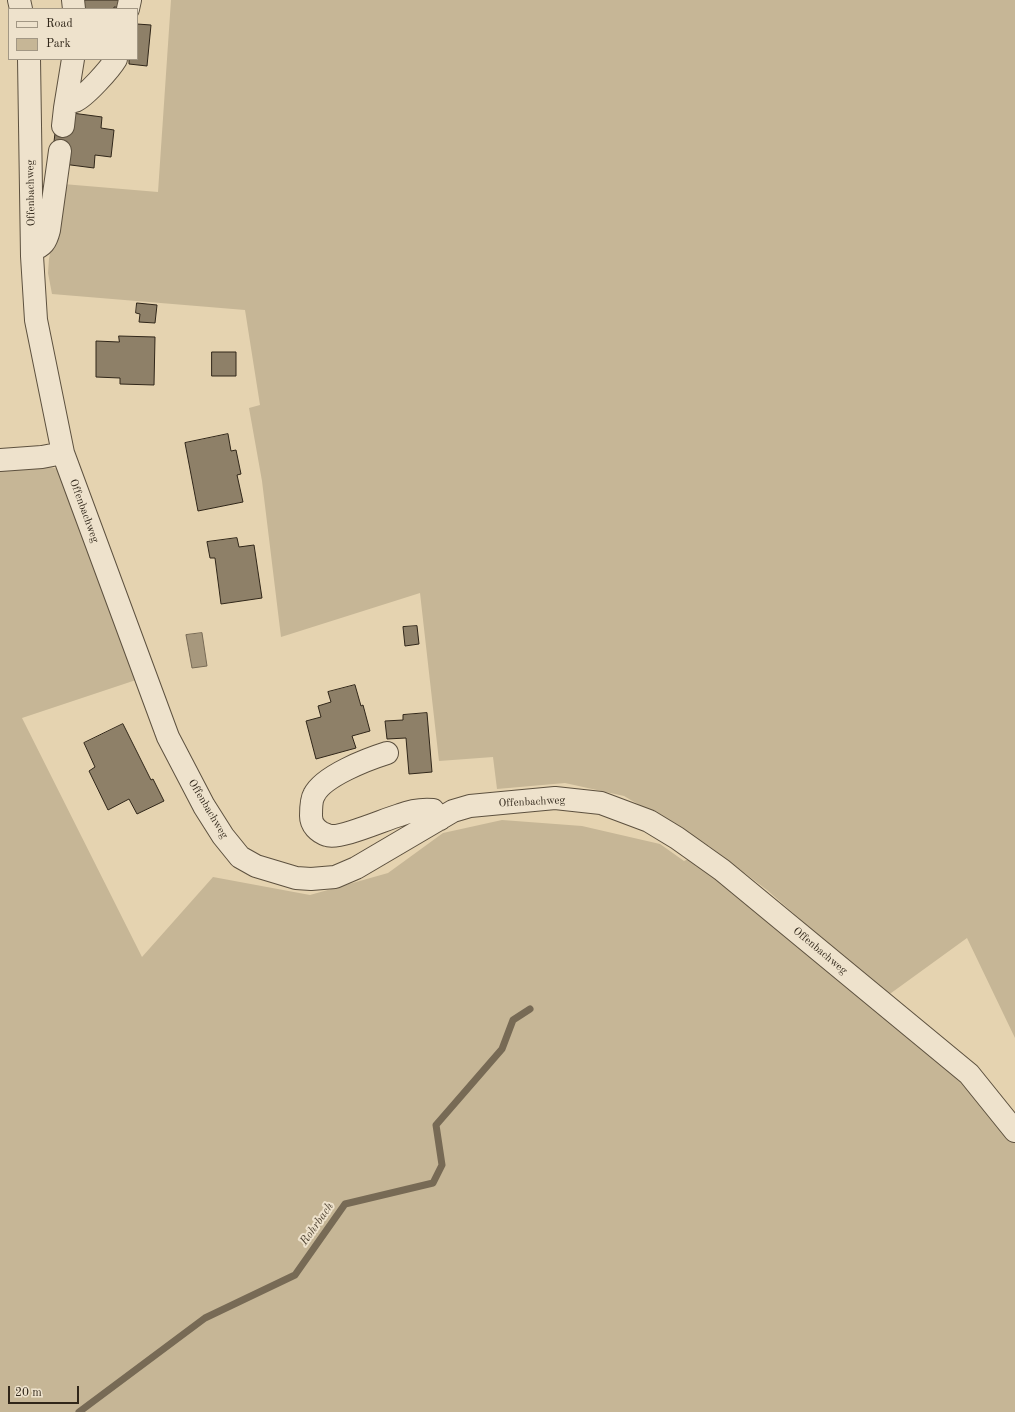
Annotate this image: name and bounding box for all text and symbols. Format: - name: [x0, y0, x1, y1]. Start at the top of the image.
- legend: [8, 8, 138, 60]
- text: Road: [46, 18, 73, 30]
- text: Park: [46, 38, 71, 50]
- street label: Offenbachweg: [24, 159, 38, 227]
- street label: Offenbachweg: [66, 477, 102, 545]
- street label: Offenbachweg: [185, 777, 231, 841]
- street label: Offenbachweg: [498, 794, 566, 810]
- street label: Offenbachweg: [790, 924, 850, 978]
- water label: Rohrbach: [297, 1200, 337, 1248]
- scale bar: [10, 1378, 81, 1404]
- text: 20 m: [15, 1387, 42, 1399]

